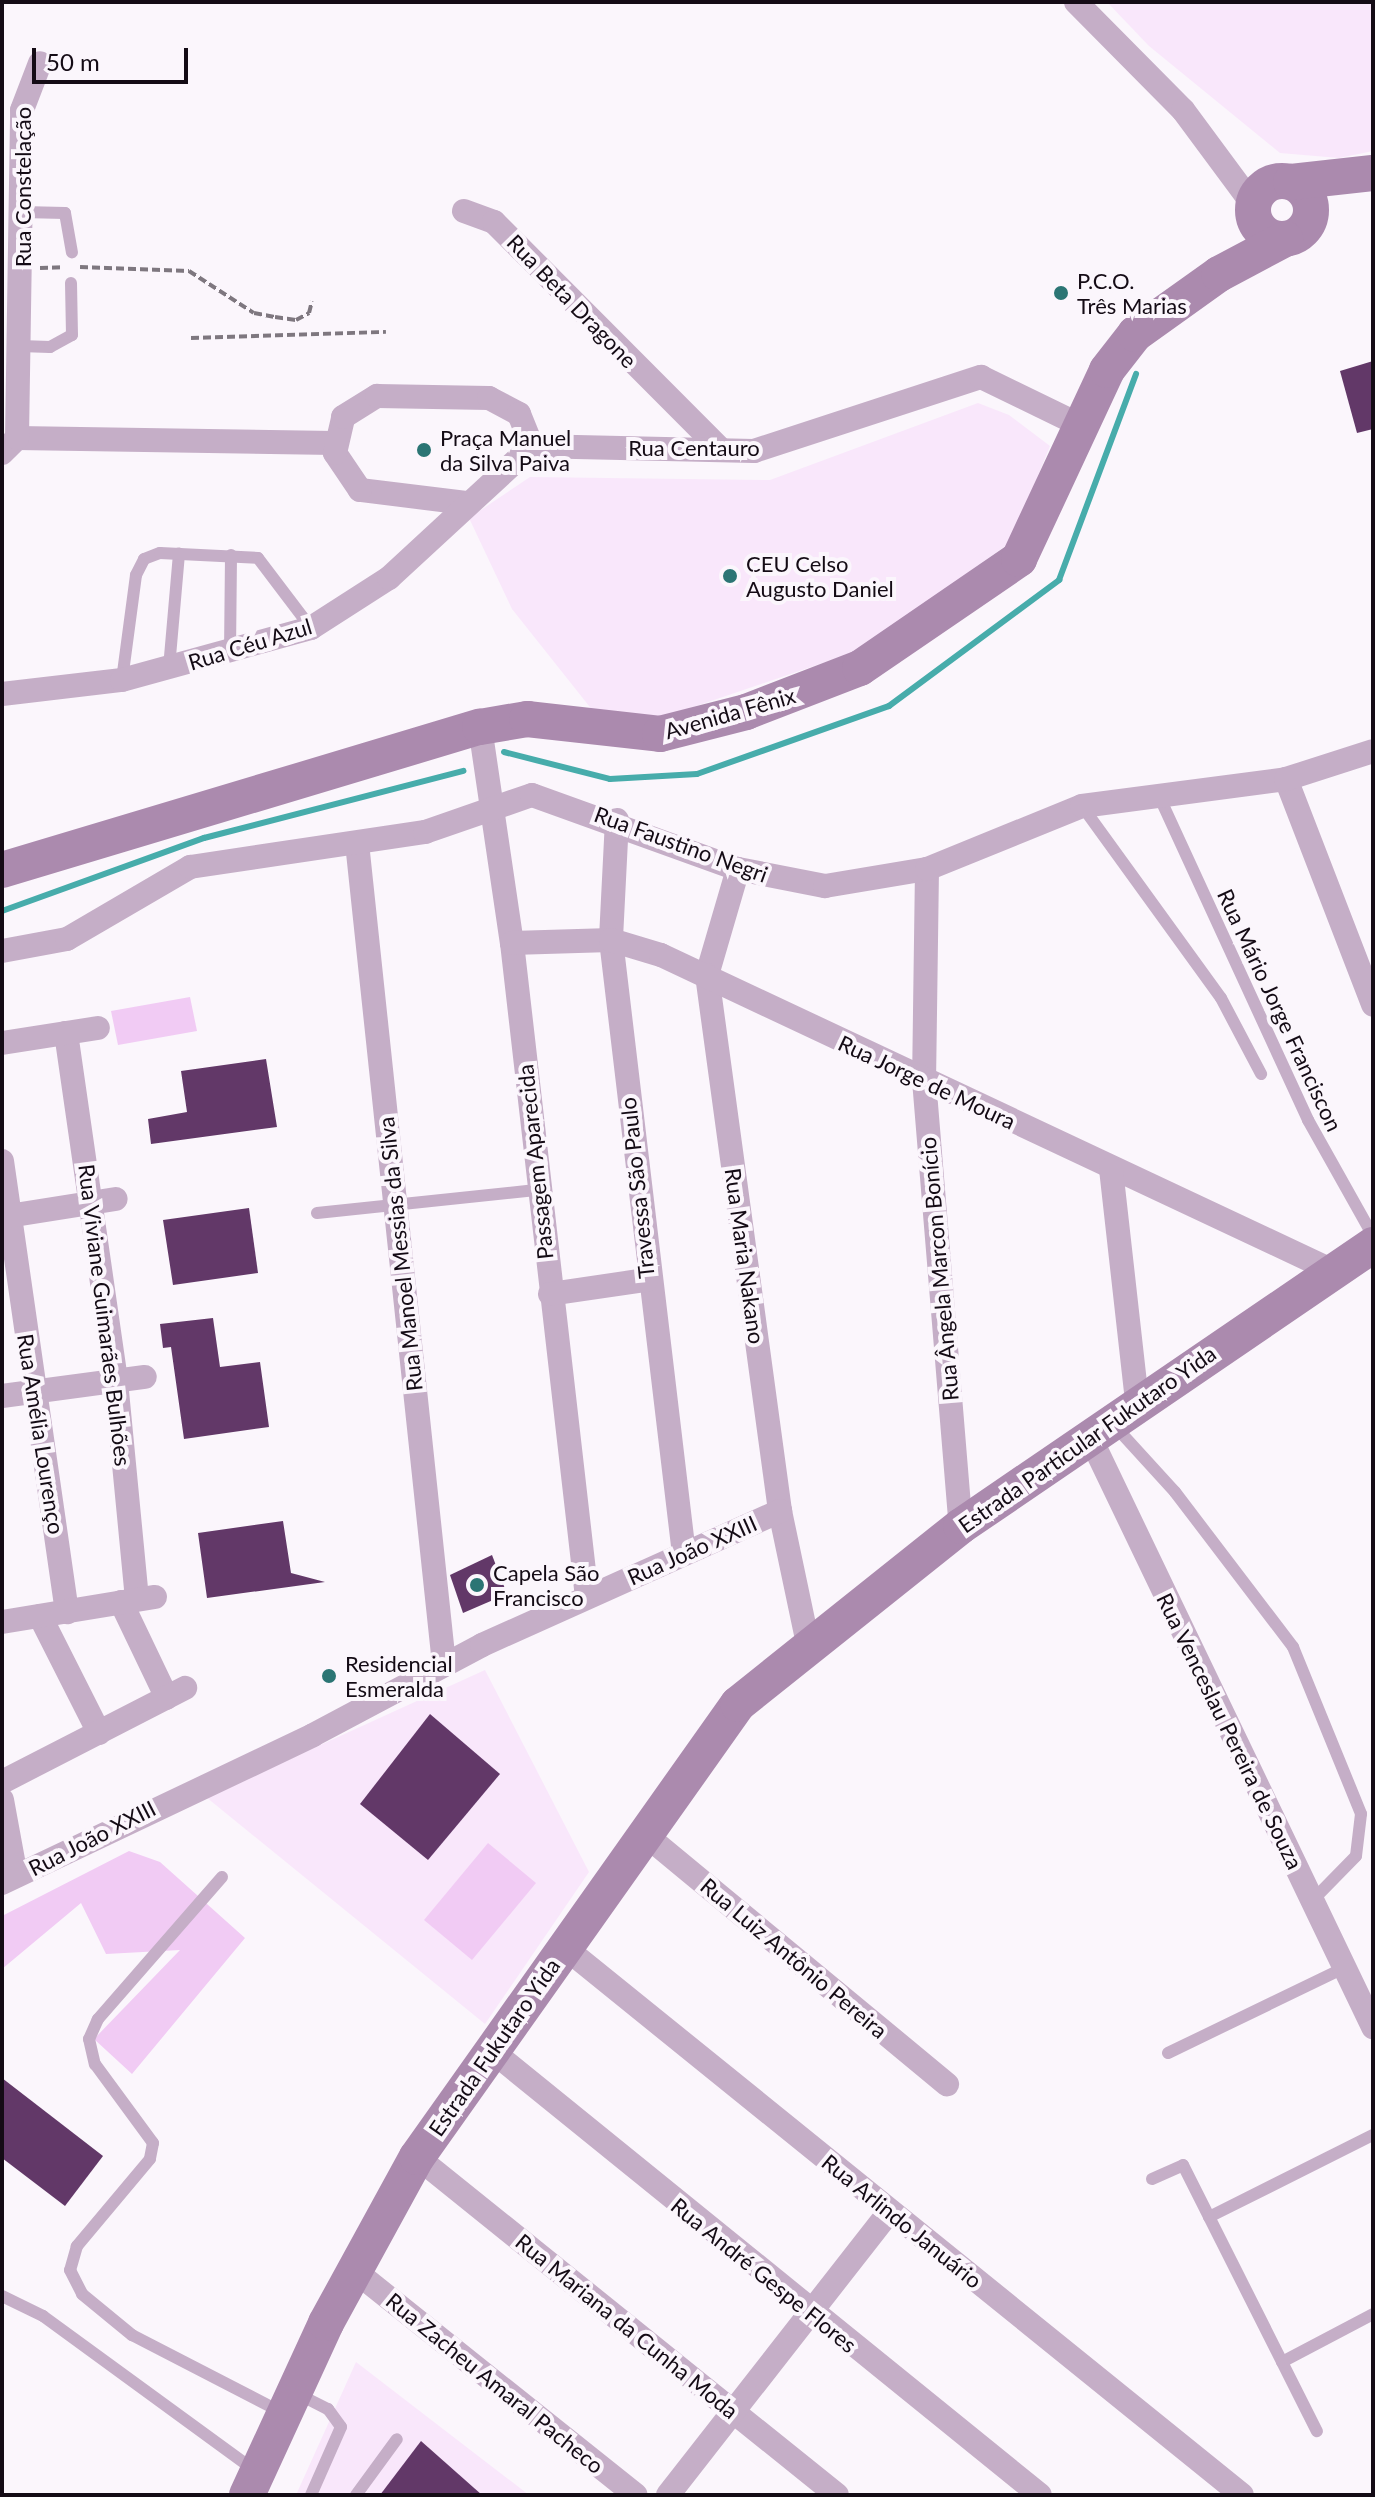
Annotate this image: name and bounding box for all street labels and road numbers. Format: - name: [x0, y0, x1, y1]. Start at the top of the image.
- street label: Rua Constelação: [10, 107, 36, 267]
- street label: Rua Beta Dragone: [502, 229, 642, 373]
- street label: Rua Centauro: [628, 435, 760, 461]
- street label: Rua Céu Azul: [185, 613, 315, 675]
- street label: Avenida Fênix: [662, 682, 798, 744]
- street label: Rua Faustino Negri: [591, 800, 771, 888]
- street label: Rua Mário Jorge Franciscon: [1212, 884, 1348, 1136]
- street label: Rua Jorge de Moura: [834, 1029, 1020, 1135]
- street label: Passagem Aparecida: [512, 1063, 558, 1261]
- street label: Travessa São Paulo: [614, 1096, 660, 1280]
- street label: Rua Manoel Messias da Silva: [372, 1116, 428, 1392]
- street label: Rua Ângela Marcon Bonício: [914, 1136, 964, 1402]
- street label: Rua Viviane Guimarães Bulhões: [73, 1162, 137, 1468]
- street label: Rua Maria Nakano: [720, 1166, 770, 1346]
- street label: Rua Amélia Lourenço: [12, 1332, 70, 1536]
- street label: Estrada Particular Fukutaro Yida: [953, 1339, 1221, 1539]
- street label: Rua João XXIII: [623, 1510, 761, 1590]
- street label: Rua Venceslau Pereira de Souza: [1151, 1588, 1309, 1874]
- street label: Rua João XXIII: [24, 1795, 160, 1881]
- street label: Rua Luiz Antônio Pereira: [695, 1872, 893, 2044]
- street label: Estrada Fukutaro Yida: [422, 1953, 566, 2141]
- street label: Rua Arlindo Januário: [816, 2148, 988, 2294]
- street label: Rua André Gespe Flores: [666, 2192, 862, 2358]
- street label: Rua Mariana da Cunha Moda: [510, 2228, 744, 2424]
- street label: Rua Zacheu Amaral Pacheco: [381, 2287, 609, 2479]

